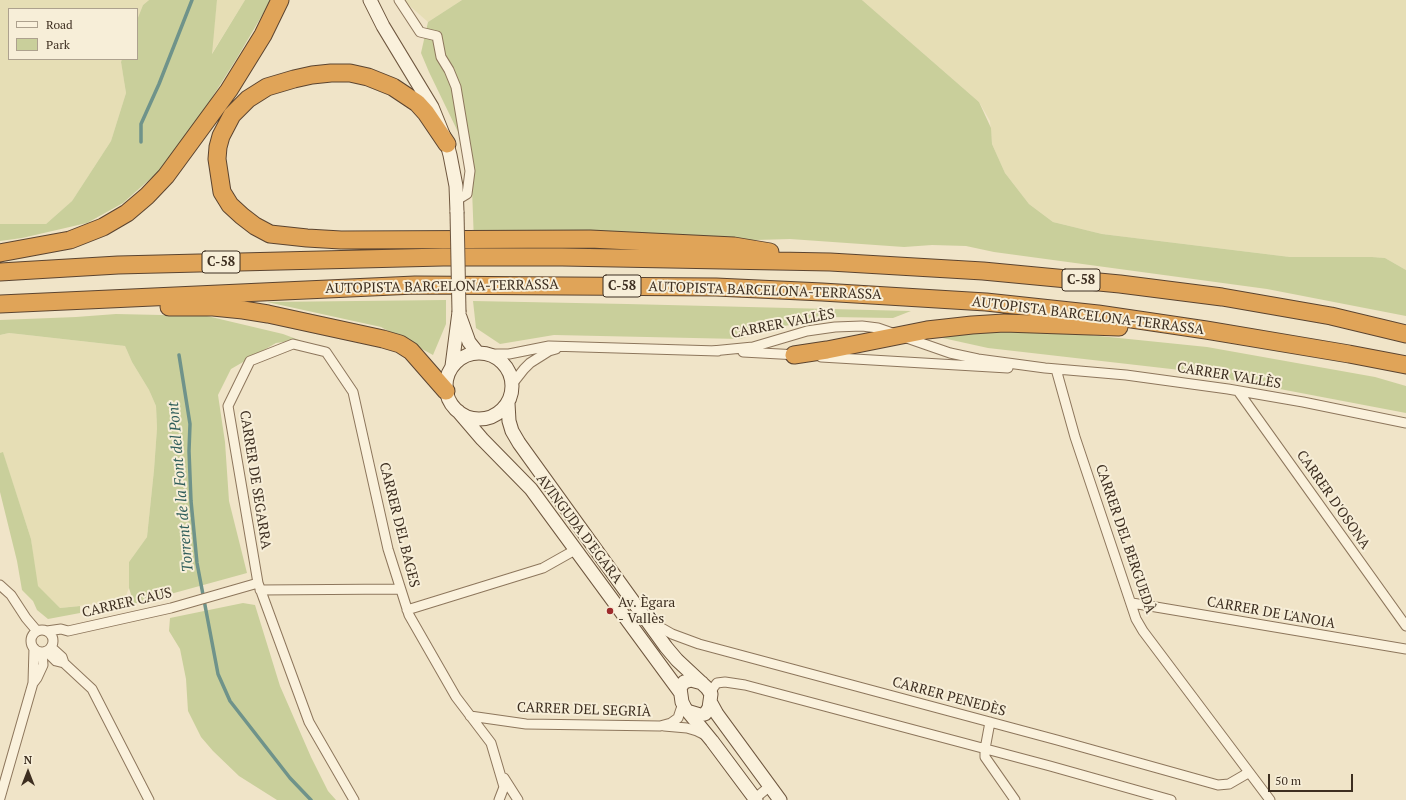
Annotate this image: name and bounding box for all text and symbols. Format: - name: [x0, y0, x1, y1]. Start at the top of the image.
- legend: [8, 8, 138, 60]
- text: Road: [46, 17, 73, 32]
- text: Park: [46, 37, 70, 52]
- road number: C-58: [202, 251, 240, 273]
- road number: C-58: [1062, 269, 1100, 291]
- road number: C-58: [603, 275, 641, 297]
- street label: AUTOPISTA BARCELONA-TERRASSA: [325, 277, 559, 297]
- street label: AUTOPISTA BARCELONA-TERRASSA: [648, 279, 882, 303]
- street label: AUTOPISTA BARCELONA-TERRASSA: [971, 293, 1205, 339]
- street label: CARRER VALLÈS: [730, 306, 836, 342]
- street label: CARRER VALLÈS: [1176, 359, 1282, 393]
- water label: Torrent de la Font del Pont: [165, 401, 197, 573]
- street label: CARRER DE SEGARRA: [236, 409, 274, 551]
- street label: CARRER D'OSONA: [1293, 447, 1373, 553]
- street label: CARRER DEL BAGES: [375, 461, 423, 589]
- street label: CARRER DEL BERGUEDÀ: [1092, 462, 1158, 616]
- street label: AVINGUDA D'EGARA: [532, 471, 626, 587]
- street label: CARRER CAUS: [80, 585, 174, 621]
- street label: CARRER DE L'ANOIA: [1206, 593, 1336, 633]
- place label: Av. Ègara - Vallès: [618, 595, 675, 628]
- marker: Av. Ègara - Vallès: [605, 606, 615, 616]
- street label: CARRER PENEDÈS: [890, 674, 1008, 720]
- street label: CARRER DEL SEGRIÀ: [517, 699, 651, 721]
- north arrow: [8, 752, 48, 792]
- text: N: [24, 753, 32, 767]
- scale bar: [1270, 766, 1355, 792]
- text: 50 m: [1275, 773, 1301, 788]

